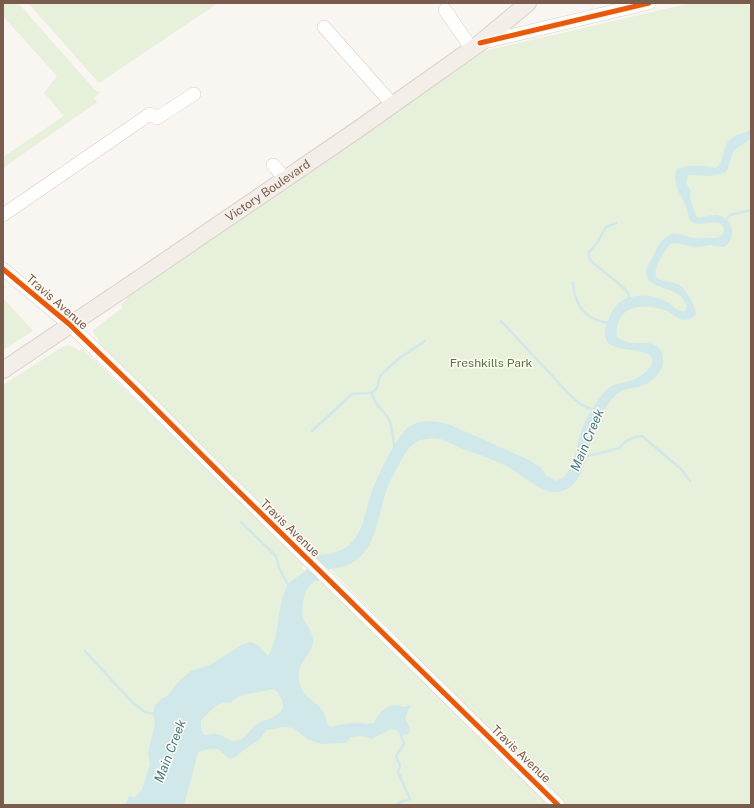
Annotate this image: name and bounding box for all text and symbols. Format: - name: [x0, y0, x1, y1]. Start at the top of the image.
- street label: Victory Boulevard: [223, 157, 313, 224]
- street label: Travis Avenue: [23, 272, 91, 333]
- park label: Freshkills Park: [450, 356, 533, 370]
- water label: Main Creek: [567, 407, 607, 473]
- street label: Travis Avenue: [258, 496, 323, 560]
- water label: Main Creek: [151, 717, 189, 785]
- street label: Travis Avenue: [489, 722, 554, 786]

